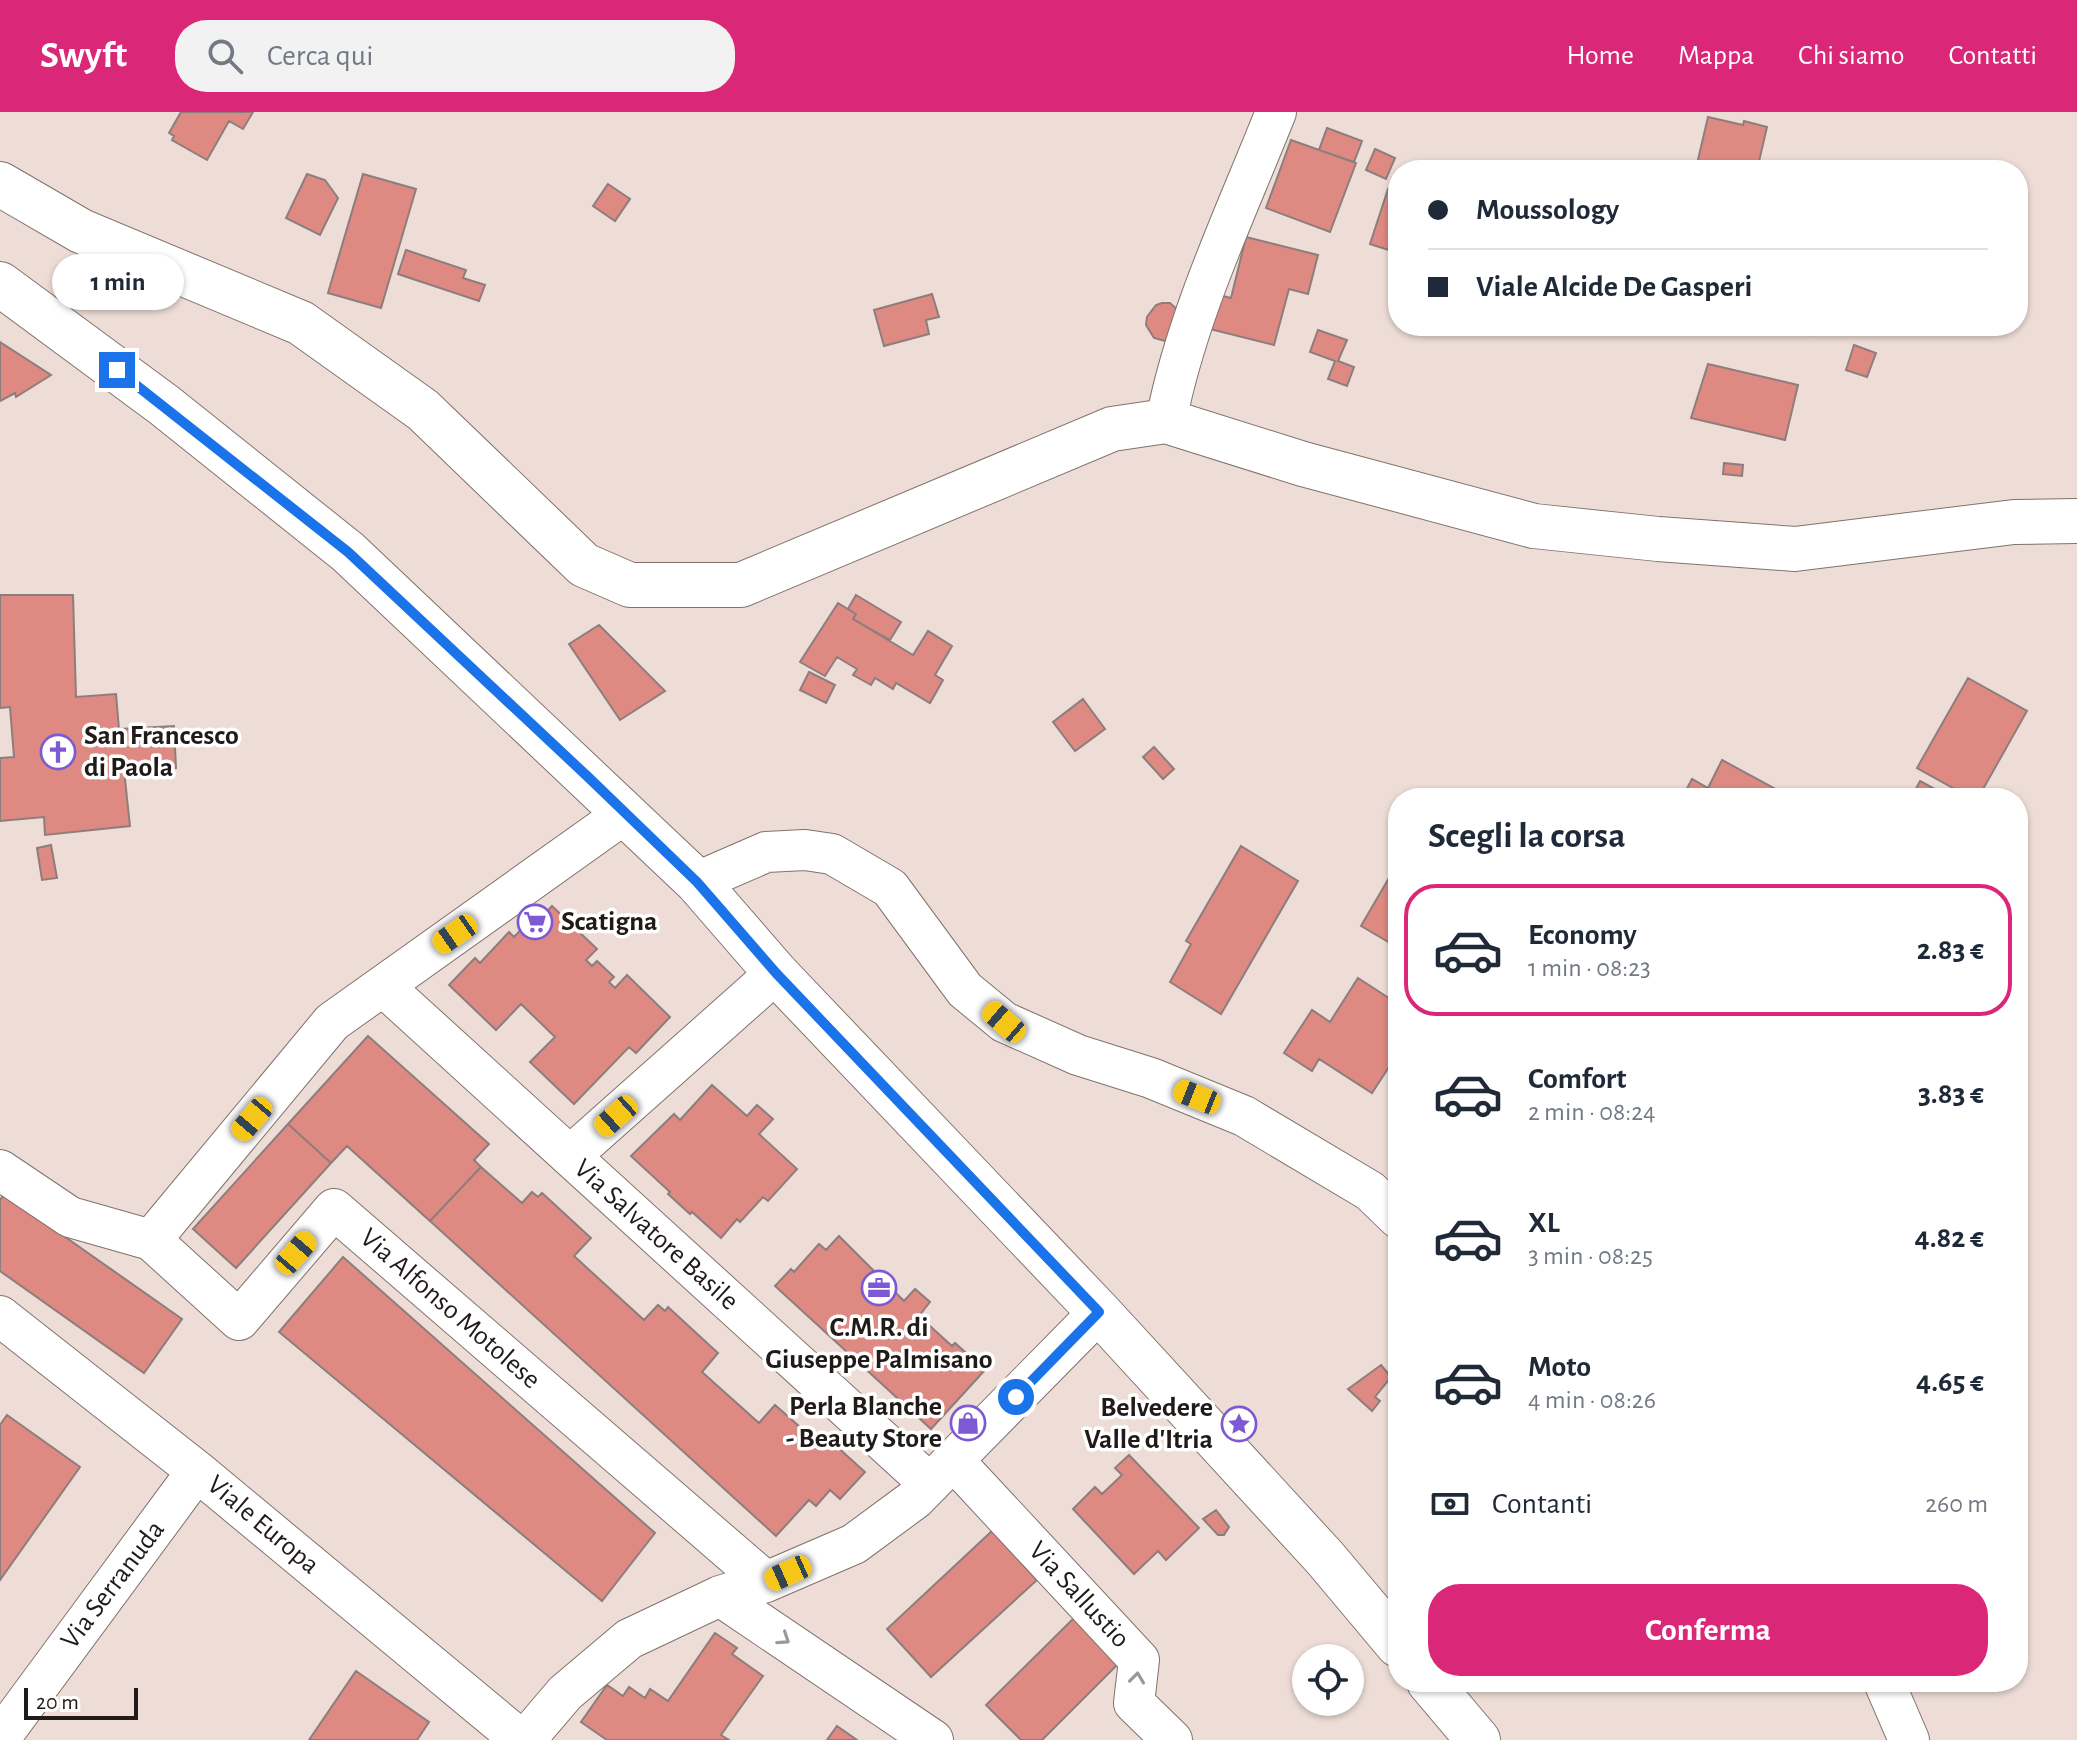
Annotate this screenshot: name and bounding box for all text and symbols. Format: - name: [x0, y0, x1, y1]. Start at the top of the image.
- search box: [175, 20, 735, 92]
- icon: search: [203, 34, 247, 78]
- text: Swyft: [40, 37, 127, 75]
- text: Cerca qui: [267, 41, 373, 71]
- text: Home: [1567, 42, 1634, 70]
- text: Mappa: [1678, 42, 1754, 70]
- text: Chi siamo: [1798, 42, 1905, 70]
- text: Contatti: [1949, 42, 2037, 70]
- text: Moussology: [1476, 195, 1619, 225]
- callout: 1 min: [51, 254, 183, 310]
- text: 1 min: [91, 269, 145, 295]
- text: Viale Alcide De Gasperi: [1476, 272, 1752, 302]
- route end: [99, 352, 135, 388]
- place label: San Francesco di Paola: [84, 722, 239, 782]
- church icon: San Francesco di Paola: [39, 733, 77, 771]
- text: Scegli la corsa: [1428, 818, 1625, 854]
- supermarket icon: Scatigna: [516, 903, 554, 941]
- place label: Scatigna: [561, 908, 658, 936]
- car: [428, 910, 482, 958]
- icon: car: [1432, 914, 1504, 986]
- text: Economy: [1528, 920, 1637, 950]
- text: 2.83 €: [1917, 935, 1984, 965]
- text: 1 min · 08:23: [1528, 955, 1651, 981]
- car: [978, 997, 1030, 1047]
- icon: car: [1432, 1058, 1504, 1130]
- text: Comfort: [1528, 1064, 1627, 1094]
- car: [1170, 1077, 1224, 1117]
- text: 3.83 €: [1918, 1079, 1984, 1109]
- car: [590, 1091, 642, 1141]
- car: [227, 1093, 277, 1145]
- text: 2 min · 08:24: [1528, 1099, 1656, 1125]
- street label: Via Salvatore Basile: [568, 1154, 744, 1316]
- icon: car: [1432, 1202, 1504, 1274]
- text: XL: [1528, 1208, 1560, 1238]
- street label: Via Alfonso Motolese: [355, 1223, 545, 1395]
- text: 4.82 €: [1915, 1223, 1984, 1253]
- car: [271, 1227, 321, 1279]
- text: 3 min · 08:25: [1528, 1243, 1653, 1269]
- office icon: C.M.R. di Giuseppe Palmisano: [860, 1269, 898, 1307]
- place label: C.M.R. di Giuseppe Palmisano: [765, 1314, 993, 1374]
- icon: car: [1432, 1346, 1504, 1418]
- text: Moto: [1528, 1352, 1591, 1382]
- text: 4.65 €: [1916, 1367, 1984, 1397]
- route start: [998, 1379, 1034, 1415]
- text: 4 min · 08:26: [1528, 1387, 1656, 1413]
- place label: Perla Blanche - Beauty Store: [786, 1393, 942, 1453]
- place label: Belvedere Valle d'Itria: [1084, 1394, 1213, 1454]
- shop icon: Perla Blanche - Beauty Store: [949, 1404, 987, 1442]
- place icon: Belvedere Valle d'Itria: [1220, 1405, 1258, 1443]
- street label: Viale Europa: [202, 1470, 324, 1580]
- icon: cash: [1428, 1482, 1472, 1526]
- text: Contanti: [1492, 1489, 1592, 1519]
- text: 260 m: [1925, 1491, 1988, 1517]
- street label: Via Serranuda: [56, 1516, 170, 1654]
- street label: Via Sallustio: [1023, 1537, 1135, 1653]
- car: [761, 1552, 815, 1594]
- button: Conferma: [1428, 1584, 1988, 1676]
- one-way arrow: [776, 1630, 790, 1645]
- map controls: [1292, 1644, 1364, 1716]
- button: locate: [1292, 1644, 1364, 1716]
- one-way arrow: [1128, 1671, 1145, 1685]
- scale bar: [24, 1684, 138, 1720]
- text: 20 m: [36, 1691, 79, 1713]

